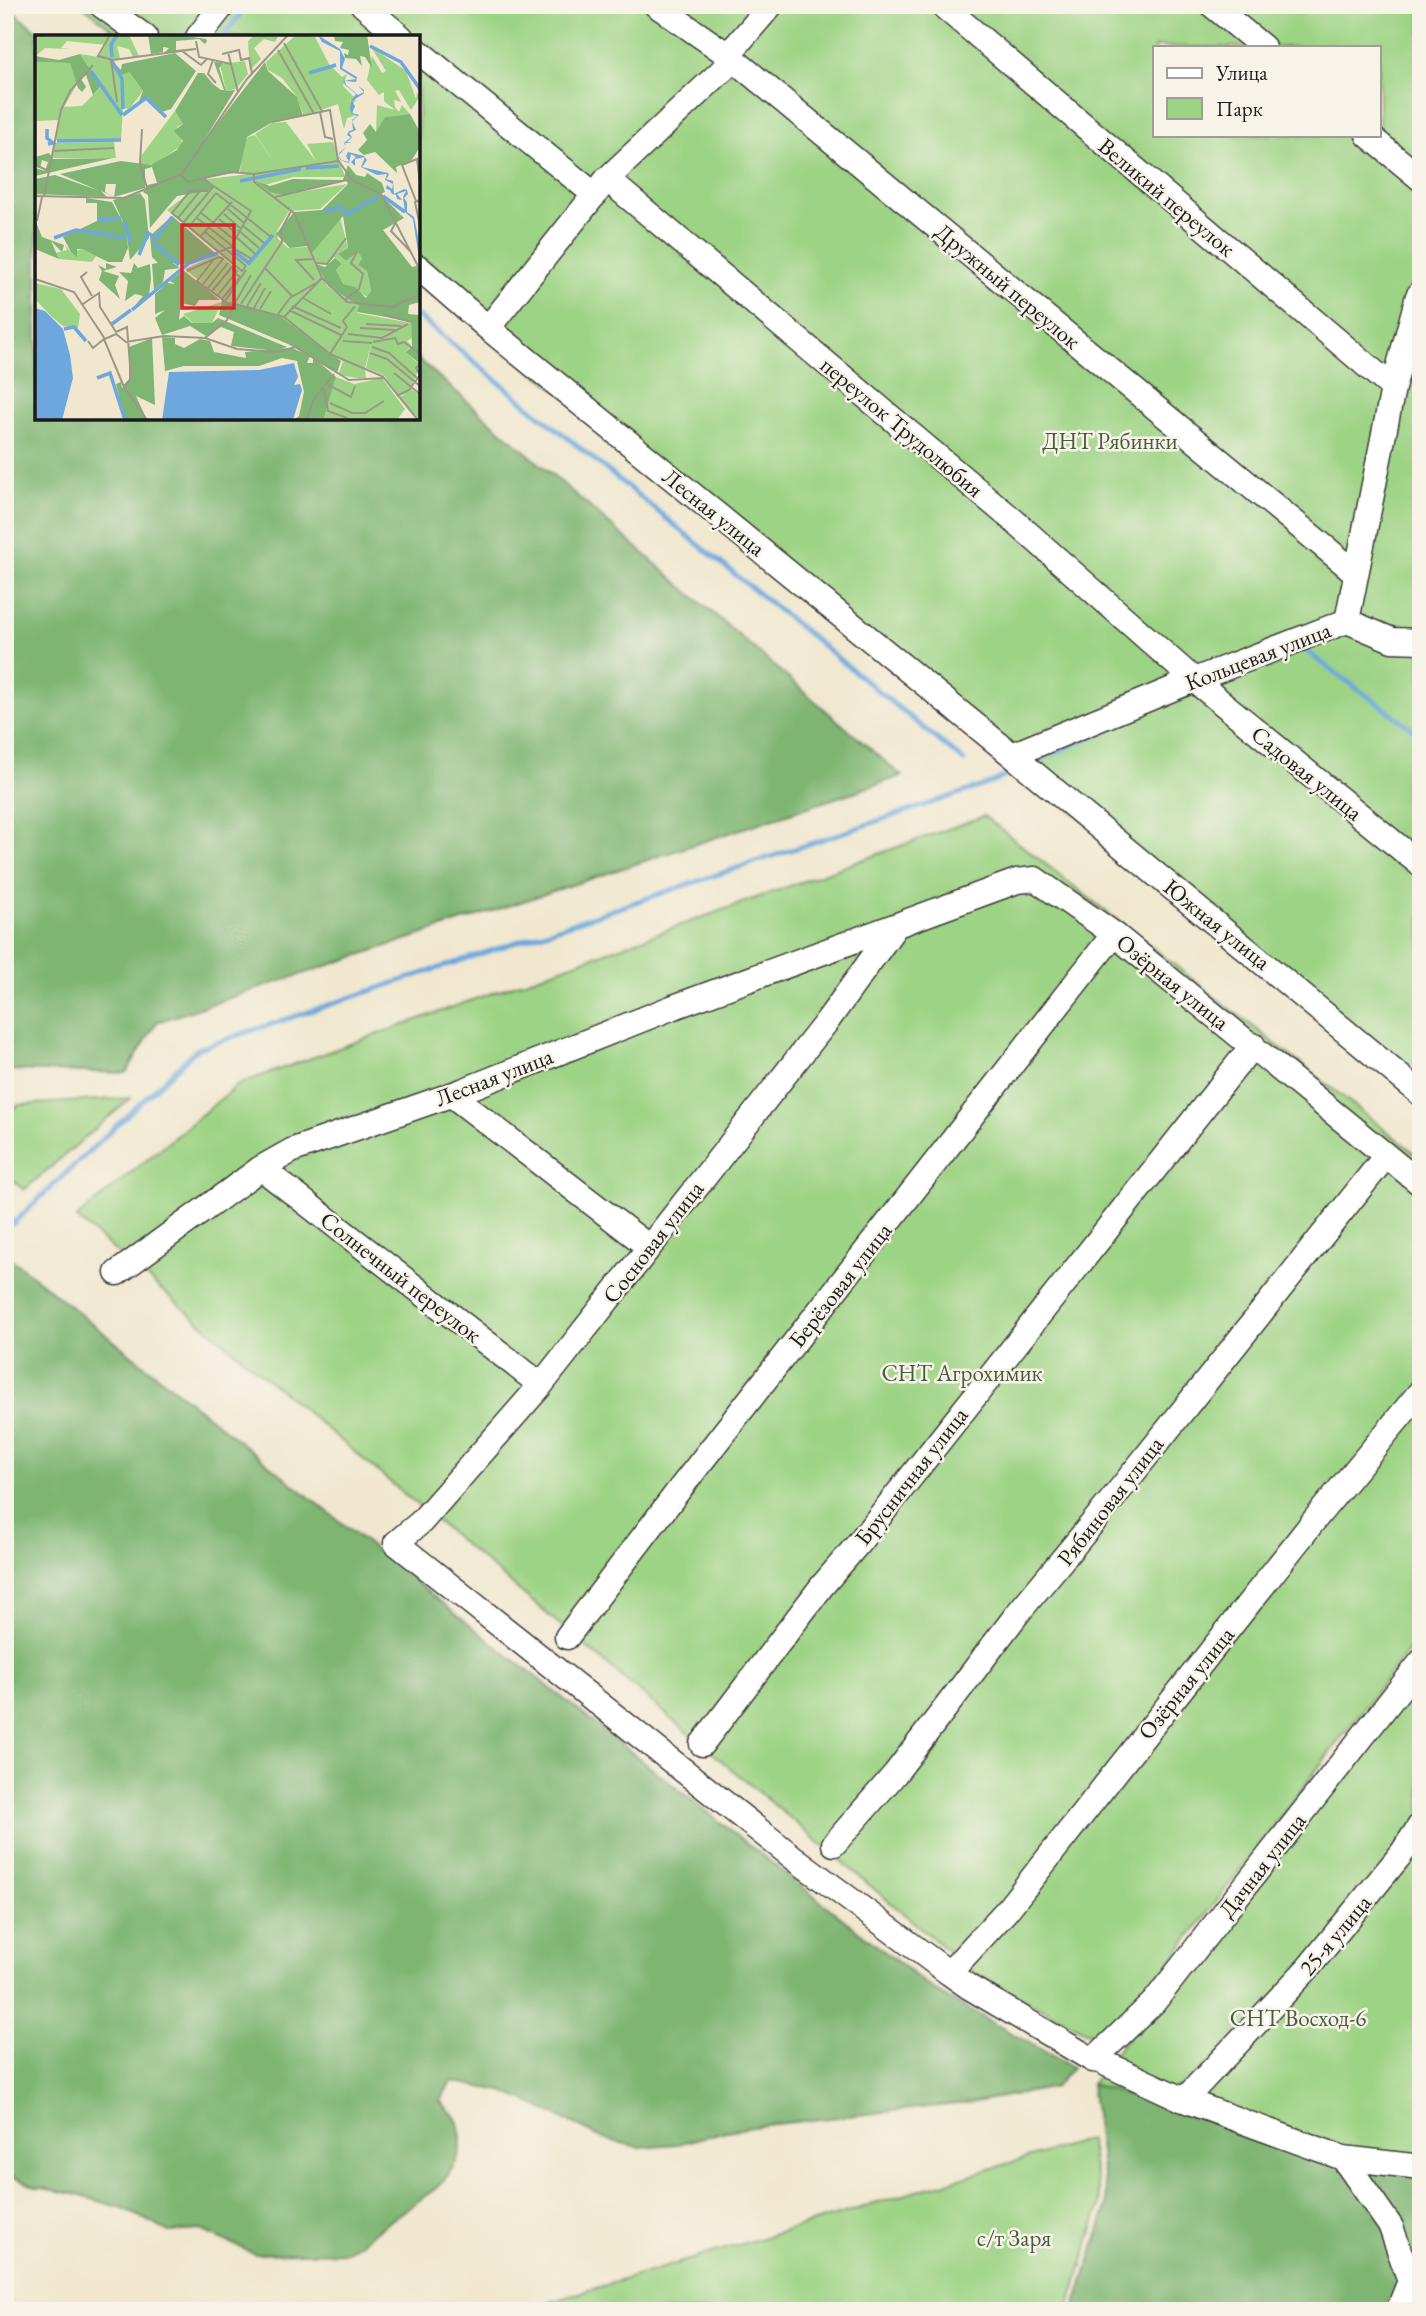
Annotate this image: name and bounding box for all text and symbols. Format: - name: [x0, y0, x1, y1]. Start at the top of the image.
- inset map: [35, 35, 420, 420]
- legend: [1153, 46, 1380, 136]
- text: Улица: [1215, 59, 1268, 86]
- text: Парк: [1216, 95, 1263, 122]
- street label: Великий переулок: [1092, 131, 1242, 263]
- street label: Дружный переулок: [929, 216, 1087, 356]
- street label: переулок Трудолюбия: [814, 350, 990, 504]
- park label: ДНТ Рябинки: [1042, 426, 1178, 456]
- street label: Лесная улица: [656, 461, 772, 563]
- street label: Кольцевая улица: [1181, 614, 1336, 698]
- street label: Садовая улица: [1245, 719, 1369, 828]
- street label: Южная улица: [1157, 872, 1277, 977]
- street label: Озёрная улица: [1110, 927, 1236, 1037]
- street label: Лесная улица: [431, 1041, 558, 1113]
- street label: Сосновая улица: [596, 1174, 711, 1309]
- street label: Солнечный переулок: [314, 1205, 488, 1349]
- street label: Берёзовая улица: [782, 1216, 899, 1354]
- park label: СНТ Агрохимик: [881, 1358, 1043, 1388]
- street label: Брусничная улица: [848, 1400, 975, 1551]
- street label: Рябиновая улица: [1050, 1430, 1170, 1572]
- street label: Озёрная улица: [1131, 1620, 1241, 1746]
- street label: Дачная улица: [1212, 1806, 1313, 1923]
- street label: 25-я улица: [1292, 1888, 1378, 1982]
- park label: СНТ Восход-6: [1230, 2003, 1366, 2033]
- park label: с/т Заря: [977, 2223, 1051, 2253]

